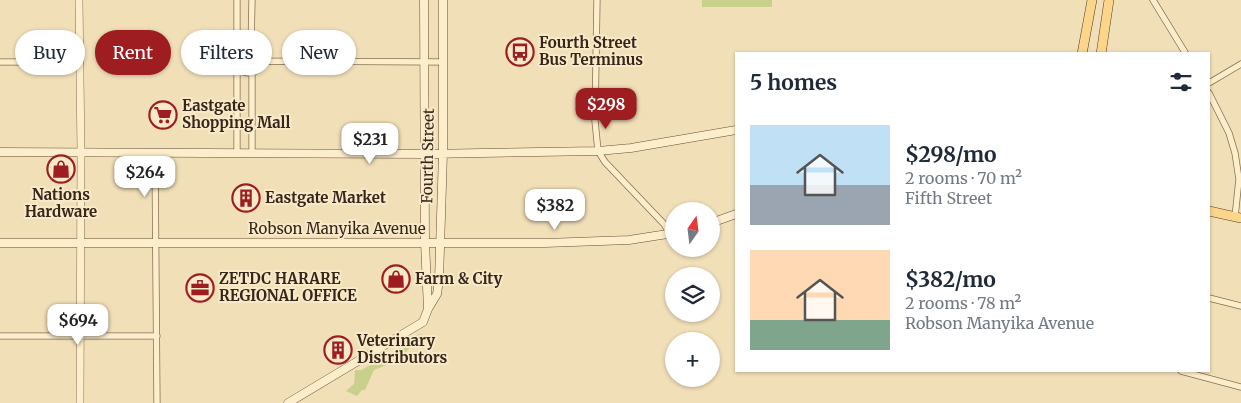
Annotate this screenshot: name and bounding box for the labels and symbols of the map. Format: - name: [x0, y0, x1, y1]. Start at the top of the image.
- place label: Fourth Street Bus Terminus: [539, 33, 643, 69]
- bus stop icon: Fourth Street Bus Terminus: [505, 37, 535, 67]
- pin: $298: [576, 88, 636, 130]
- place label: Eastgate Shopping Mall: [182, 96, 290, 132]
- supermarket icon: Eastgate Shopping Mall: [148, 100, 178, 130]
- street label: Fourth Street: [417, 108, 438, 204]
- pin: $231: [340, 122, 400, 165]
- shop icon: Nations Hardware: [46, 154, 76, 184]
- pin: $264: [115, 156, 175, 198]
- building icon: Eastgate Market: [231, 183, 261, 213]
- place label: Nations Hardware: [25, 185, 97, 221]
- place label: Eastgate Market: [265, 188, 386, 207]
- pin: $382: [525, 188, 585, 231]
- north arrow: [665, 202, 720, 258]
- street label: Robson Manyika Avenue: [248, 219, 426, 238]
- shop icon: Farm & City: [381, 264, 411, 294]
- place label: ZETDC HARARE REGIONAL OFFICE: [219, 269, 357, 305]
- place label: Farm & City: [415, 269, 502, 288]
- office icon: ZETDC HARARE REGIONAL OFFICE: [185, 273, 215, 303]
- pin: $694: [48, 304, 108, 346]
- place label: Veterinary Distributors: [356, 331, 447, 367]
- building icon: Veterinary Distributors: [323, 335, 353, 365]

